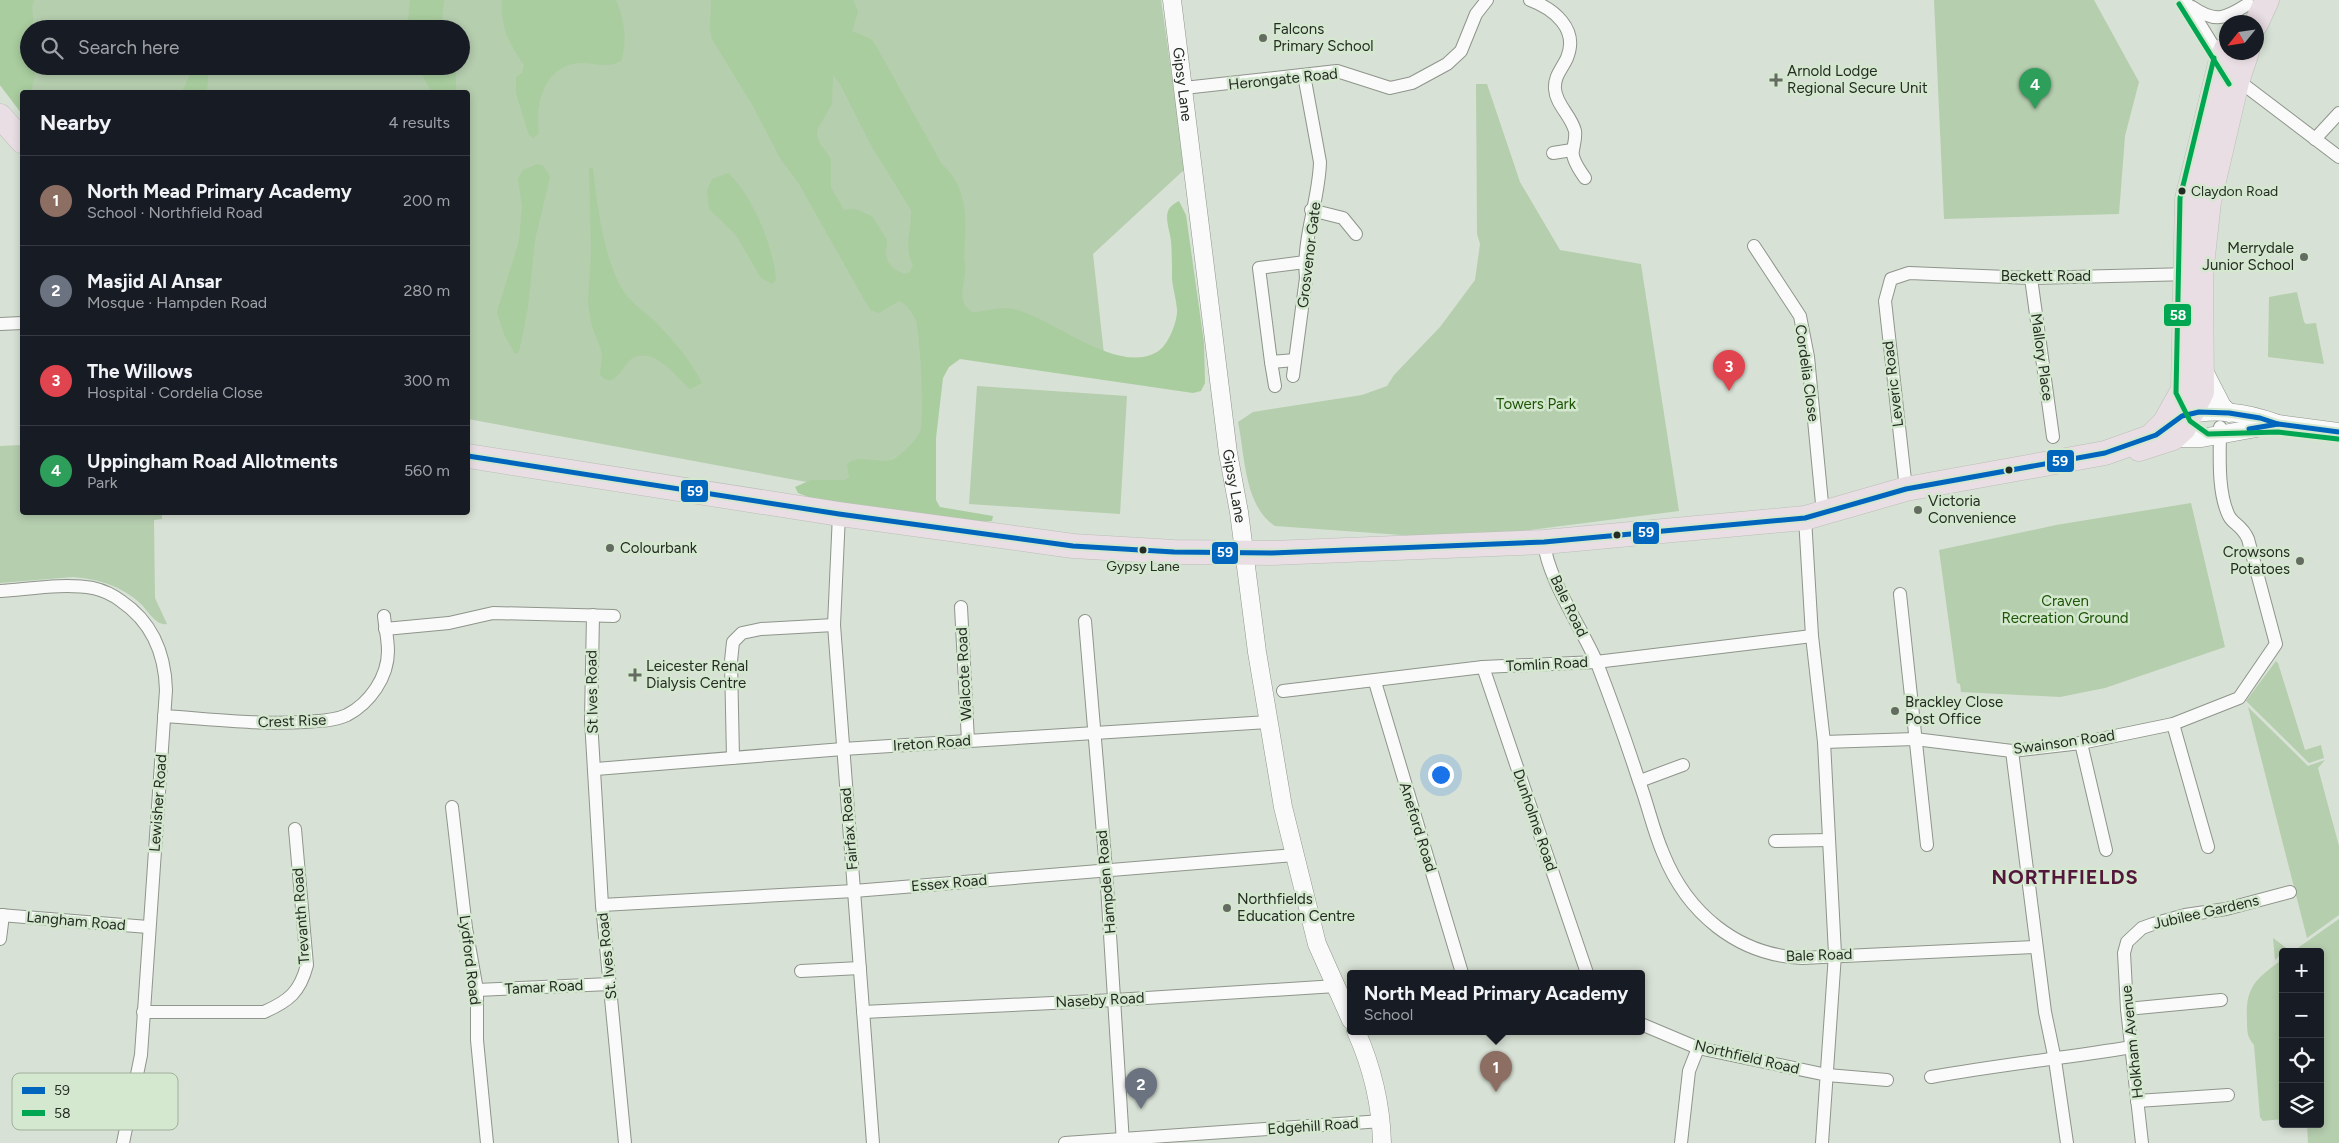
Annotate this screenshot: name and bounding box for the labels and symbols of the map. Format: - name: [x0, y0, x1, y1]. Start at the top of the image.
- north arrow: [2219, 15, 2264, 60]
- place label: Falcons Primary School: [1273, 20, 1374, 55]
- marker: Falcons Primary School: [1257, 32, 1269, 44]
- street label: Gipsy Lane: [1169, 46, 1196, 122]
- place label: Arnold Lodge Regional Secure Unit: [1787, 62, 1928, 97]
- street label: Herongate Road: [1227, 64, 1339, 94]
- pin: 4: [2019, 68, 2051, 109]
- marker: Arnold Lodge Regional Secure Unit: [1769, 73, 1783, 87]
- place label: Claydon Road: [2191, 183, 2278, 200]
- marker: Claydon Road: [2177, 186, 2187, 196]
- street label: Grosvenor Gate: [1294, 201, 1324, 309]
- place label: Merrydale Junior School: [2202, 239, 2294, 274]
- marker: Merrydale Junior School: [2298, 251, 2310, 263]
- street label: Beckett Road: [2001, 267, 2091, 285]
- line badge: 58: [2163, 303, 2192, 327]
- text: 58: [2170, 307, 2186, 324]
- street label: Mallory Place: [2027, 312, 2057, 402]
- street label: Cordelia Close: [1791, 323, 1823, 423]
- street label: Leveric Road: [1879, 340, 1907, 428]
- pin: 3: [1713, 350, 1745, 391]
- park label: Towers Park: [1496, 395, 1577, 413]
- street label: Gipsy Lane: [1218, 448, 1249, 524]
- line badge: 59: [2046, 449, 2075, 473]
- text: 59: [2052, 453, 2068, 470]
- unlabelled marker: [2004, 465, 2014, 475]
- line badge: 59: [680, 479, 709, 503]
- text: 59: [687, 483, 703, 500]
- place label: Victoria Convenience: [1928, 492, 2016, 527]
- marker: Victoria Convenience: [1912, 504, 1924, 516]
- line badge: 59: [1632, 521, 1660, 545]
- text: 59: [1638, 524, 1654, 541]
- unlabelled marker: [1612, 530, 1622, 540]
- place label: Colourbank: [620, 539, 698, 557]
- line badge: 59: [1211, 541, 1239, 565]
- marker: Colourbank: [604, 542, 616, 554]
- place label: Crowsons Potatoes: [2223, 543, 2290, 578]
- text: 59: [1217, 544, 1233, 561]
- marker: Gypsy Lane: [1138, 545, 1148, 555]
- marker: Crowsons Potatoes: [2294, 555, 2306, 567]
- place label: Gypsy Lane: [1106, 558, 1180, 575]
- street label: Bale Road: [1546, 572, 1592, 640]
- park label: Craven Recreation Ground: [2001, 592, 2129, 627]
- street label: Walcote Road: [953, 627, 975, 721]
- street label: St Ives Road: [582, 650, 602, 734]
- street label: Tomlin Road: [1505, 653, 1589, 675]
- place label: Leicester Renal Dialysis Centre: [646, 657, 748, 692]
- marker: Leicester Renal Dialysis Centre: [628, 668, 642, 682]
- place label: Brackley Close Post Office: [1905, 693, 2003, 728]
- marker: Brackley Close Post Office: [1889, 705, 1901, 717]
- street label: Crest Rise: [257, 711, 327, 731]
- street label: Swainson Road: [2012, 726, 2116, 758]
- street label: Ireton Road: [892, 731, 972, 755]
- street label: Lewisher Road: [146, 754, 170, 852]
- your location: [1428, 762, 1454, 788]
- street label: Dunholme Road: [1509, 767, 1561, 873]
- street label: Aneford Road: [1396, 780, 1440, 874]
- street label: Fairfax Road: [836, 787, 862, 871]
- street label: Hampden Road: [1092, 829, 1120, 935]
- district label: NORTHFIELDS: [1991, 865, 2139, 889]
- street label: Trevanth Road: [289, 867, 313, 965]
- street label: Essex Road: [910, 871, 988, 895]
- place label: Northfields Education Centre: [1237, 890, 1355, 925]
- street label: Jubilee Gardens: [2151, 891, 2261, 933]
- marker: Northfields Education Centre: [1221, 902, 1233, 914]
- street label: Langham Road: [26, 908, 126, 934]
- street label: St. Ives Road: [594, 912, 620, 1000]
- street label: Lydford Road: [456, 914, 484, 1006]
- street label: Bale Road: [1785, 945, 1853, 965]
- street label: Tamar Road: [504, 976, 584, 998]
- street label: Holkham Avenue: [2117, 984, 2147, 1100]
- street label: Naseby Road: [1055, 989, 1145, 1011]
- street label: Northfield Road: [1693, 1036, 1801, 1078]
- pin: 1: [1480, 1051, 1512, 1092]
- pin: 2: [1125, 1068, 1157, 1109]
- legend: [12, 1073, 178, 1130]
- text: 59: [54, 1082, 70, 1099]
- text: 58: [54, 1105, 71, 1122]
- street label: Edgehill Road: [1267, 1114, 1359, 1138]

